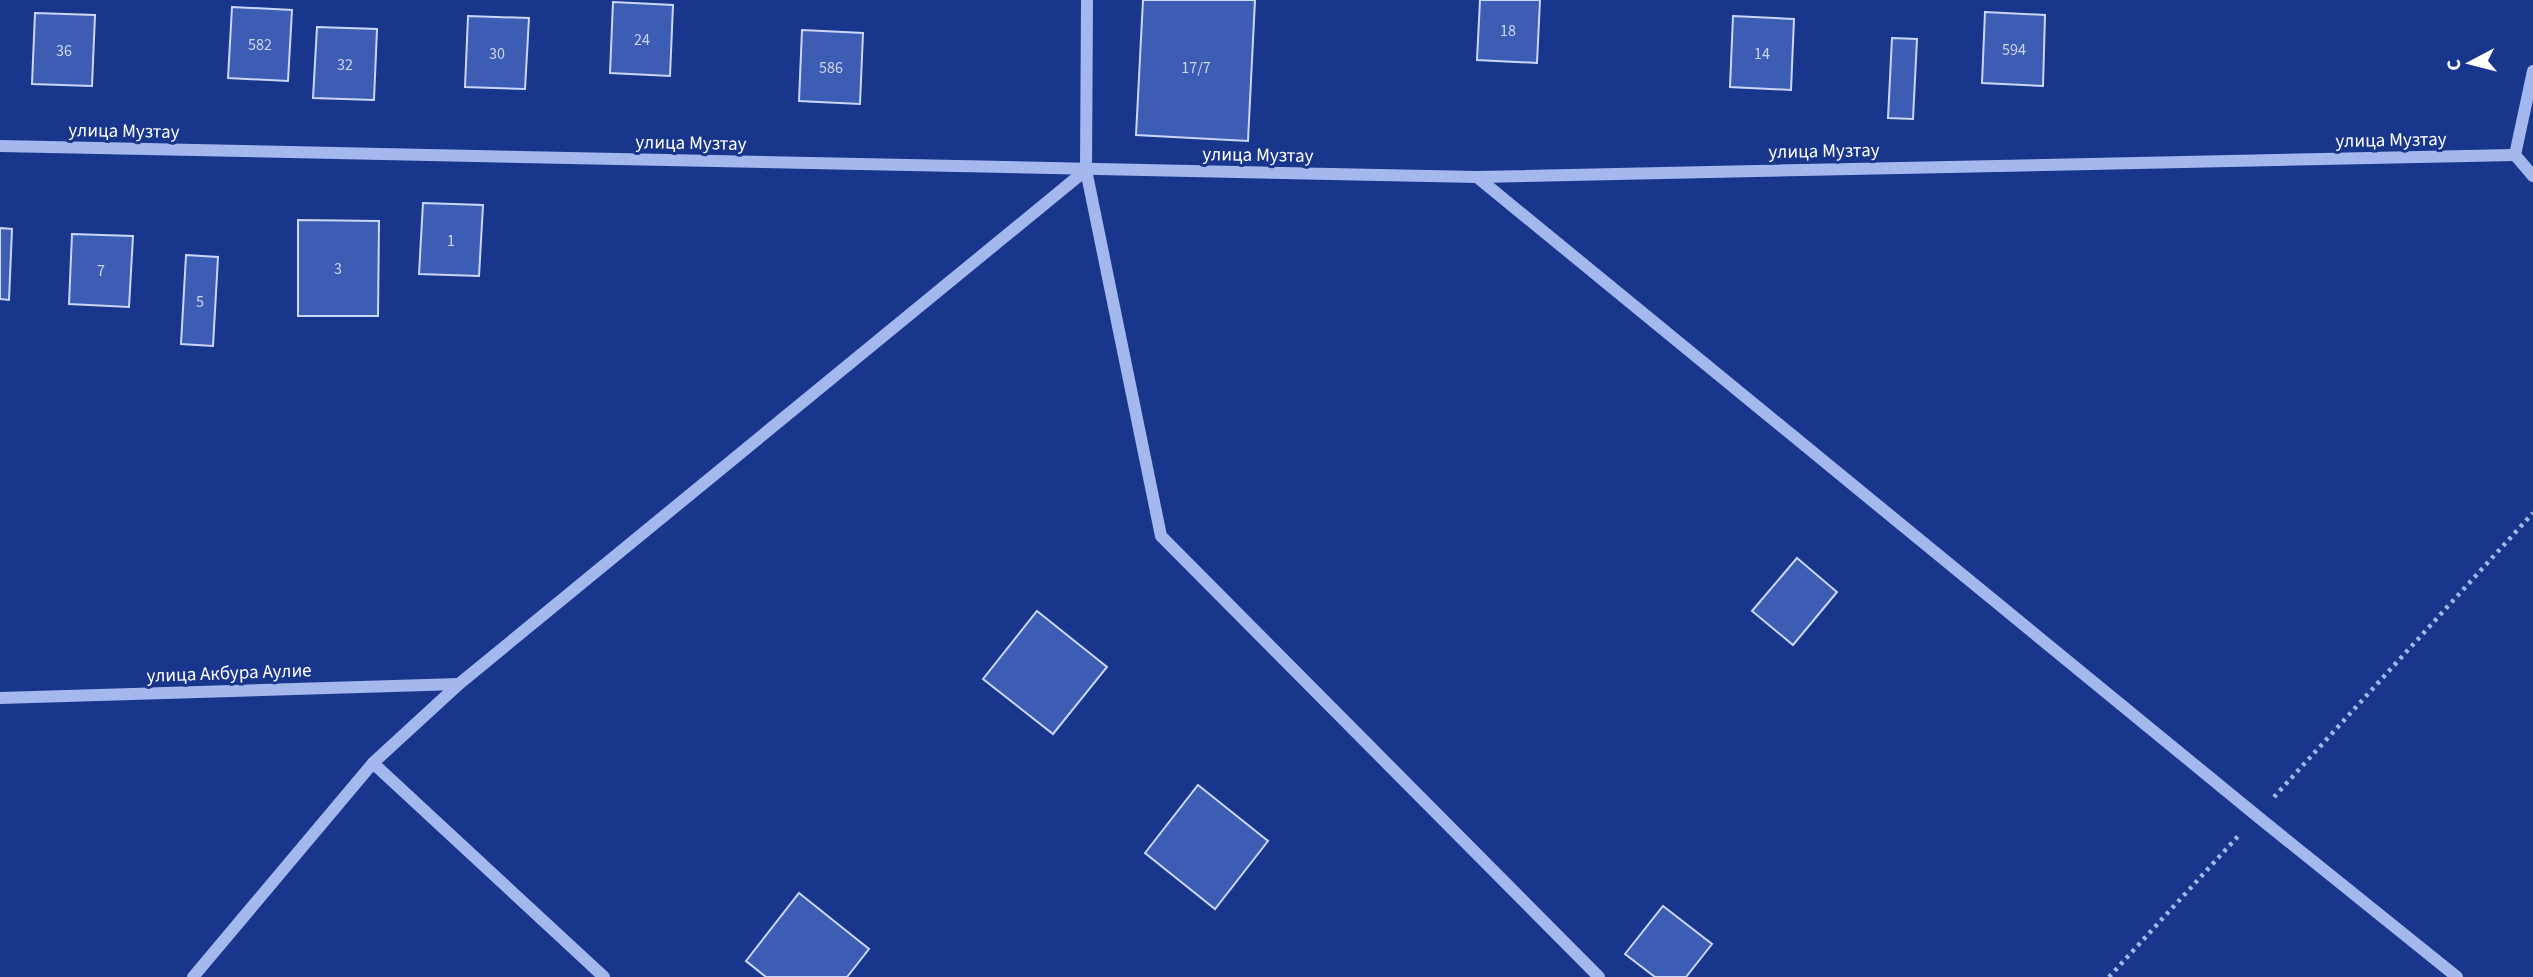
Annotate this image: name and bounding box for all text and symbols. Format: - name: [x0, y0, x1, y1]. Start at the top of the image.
- house number: 18: [1500, 20, 1516, 42]
- north arrow: [2435, 28, 2505, 98]
- house number: 24: [634, 29, 650, 51]
- house number: 582: [248, 34, 272, 56]
- house number: 594: [2002, 39, 2026, 61]
- house number: 36: [56, 40, 72, 62]
- house number: 30: [489, 43, 505, 65]
- house number: 14: [1754, 43, 1770, 65]
- house number: 32: [337, 54, 353, 76]
- house number: 586: [819, 57, 843, 79]
- house number: 17/7: [1181, 57, 1211, 79]
- text: С: [2441, 58, 2469, 72]
- street label: улица Музтау: [68, 117, 180, 146]
- street label: улица Музтау: [2335, 126, 2447, 155]
- street label: улица Музтау: [635, 129, 747, 158]
- street label: улица Музтау: [1768, 137, 1880, 166]
- street label: улица Музтау: [1202, 141, 1314, 170]
- house number: 1: [447, 230, 455, 252]
- house number: 3: [334, 258, 342, 280]
- house number: 7: [97, 260, 105, 282]
- house number: 5: [196, 291, 204, 313]
- street label: улица Акбура Аулие: [146, 657, 312, 690]

